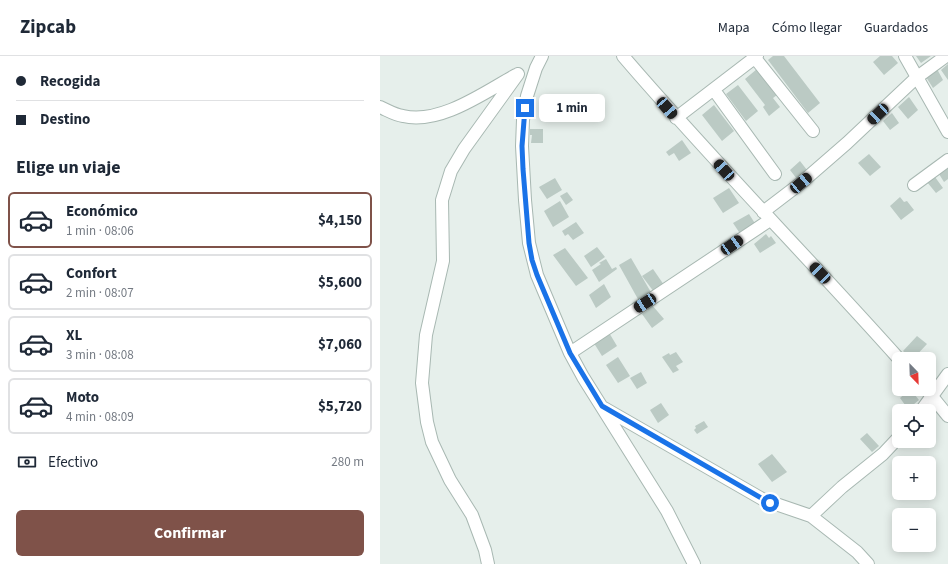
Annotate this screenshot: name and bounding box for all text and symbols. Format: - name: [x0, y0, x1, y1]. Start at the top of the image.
- text: Zipcab: [20, 14, 76, 41]
- text: Mapa: [718, 18, 750, 38]
- text: Cómo llegar: [772, 18, 842, 38]
- text: Guardados: [864, 18, 928, 38]
- text: Recogida: [40, 71, 100, 92]
- callout: 1 min: [539, 94, 605, 122]
- car: [655, 95, 679, 121]
- route end: [516, 99, 534, 117]
- text: 1 min: [556, 99, 588, 117]
- car: [865, 101, 891, 127]
- text: Destino: [40, 109, 90, 130]
- text: Elige un viaje: [16, 155, 121, 180]
- car: [712, 157, 736, 183]
- car: [788, 171, 814, 195]
- text: Económico: [66, 201, 138, 222]
- icon: car: [18, 202, 54, 238]
- text: $4,150: [318, 210, 362, 231]
- text: 1 min · 08:06: [66, 222, 134, 240]
- car: [719, 233, 745, 257]
- car: [807, 260, 833, 286]
- text: Confort: [66, 263, 117, 284]
- icon: car: [18, 264, 54, 300]
- text: $5,600: [318, 272, 362, 293]
- text: 2 min · 08:07: [66, 284, 134, 302]
- car: [632, 291, 658, 315]
- text: XL: [66, 325, 82, 346]
- icon: car: [18, 326, 54, 362]
- text: $7,060: [318, 334, 362, 355]
- text: 3 min · 08:08: [66, 346, 134, 364]
- north arrow: [892, 352, 936, 396]
- map controls: [892, 352, 936, 552]
- text: Moto: [66, 387, 99, 408]
- icon: car: [18, 388, 54, 424]
- text: $5,720: [318, 396, 362, 417]
- button: locate: [892, 404, 936, 448]
- text: 4 min · 08:09: [66, 408, 134, 426]
- icon: cash: [16, 451, 38, 473]
- text: Efectivo: [48, 452, 98, 473]
- text: 280 m: [331, 453, 364, 471]
- button: +: [892, 456, 936, 500]
- route start: [761, 494, 779, 512]
- button: −: [892, 508, 936, 552]
- button: Confirmar: [16, 510, 364, 556]

